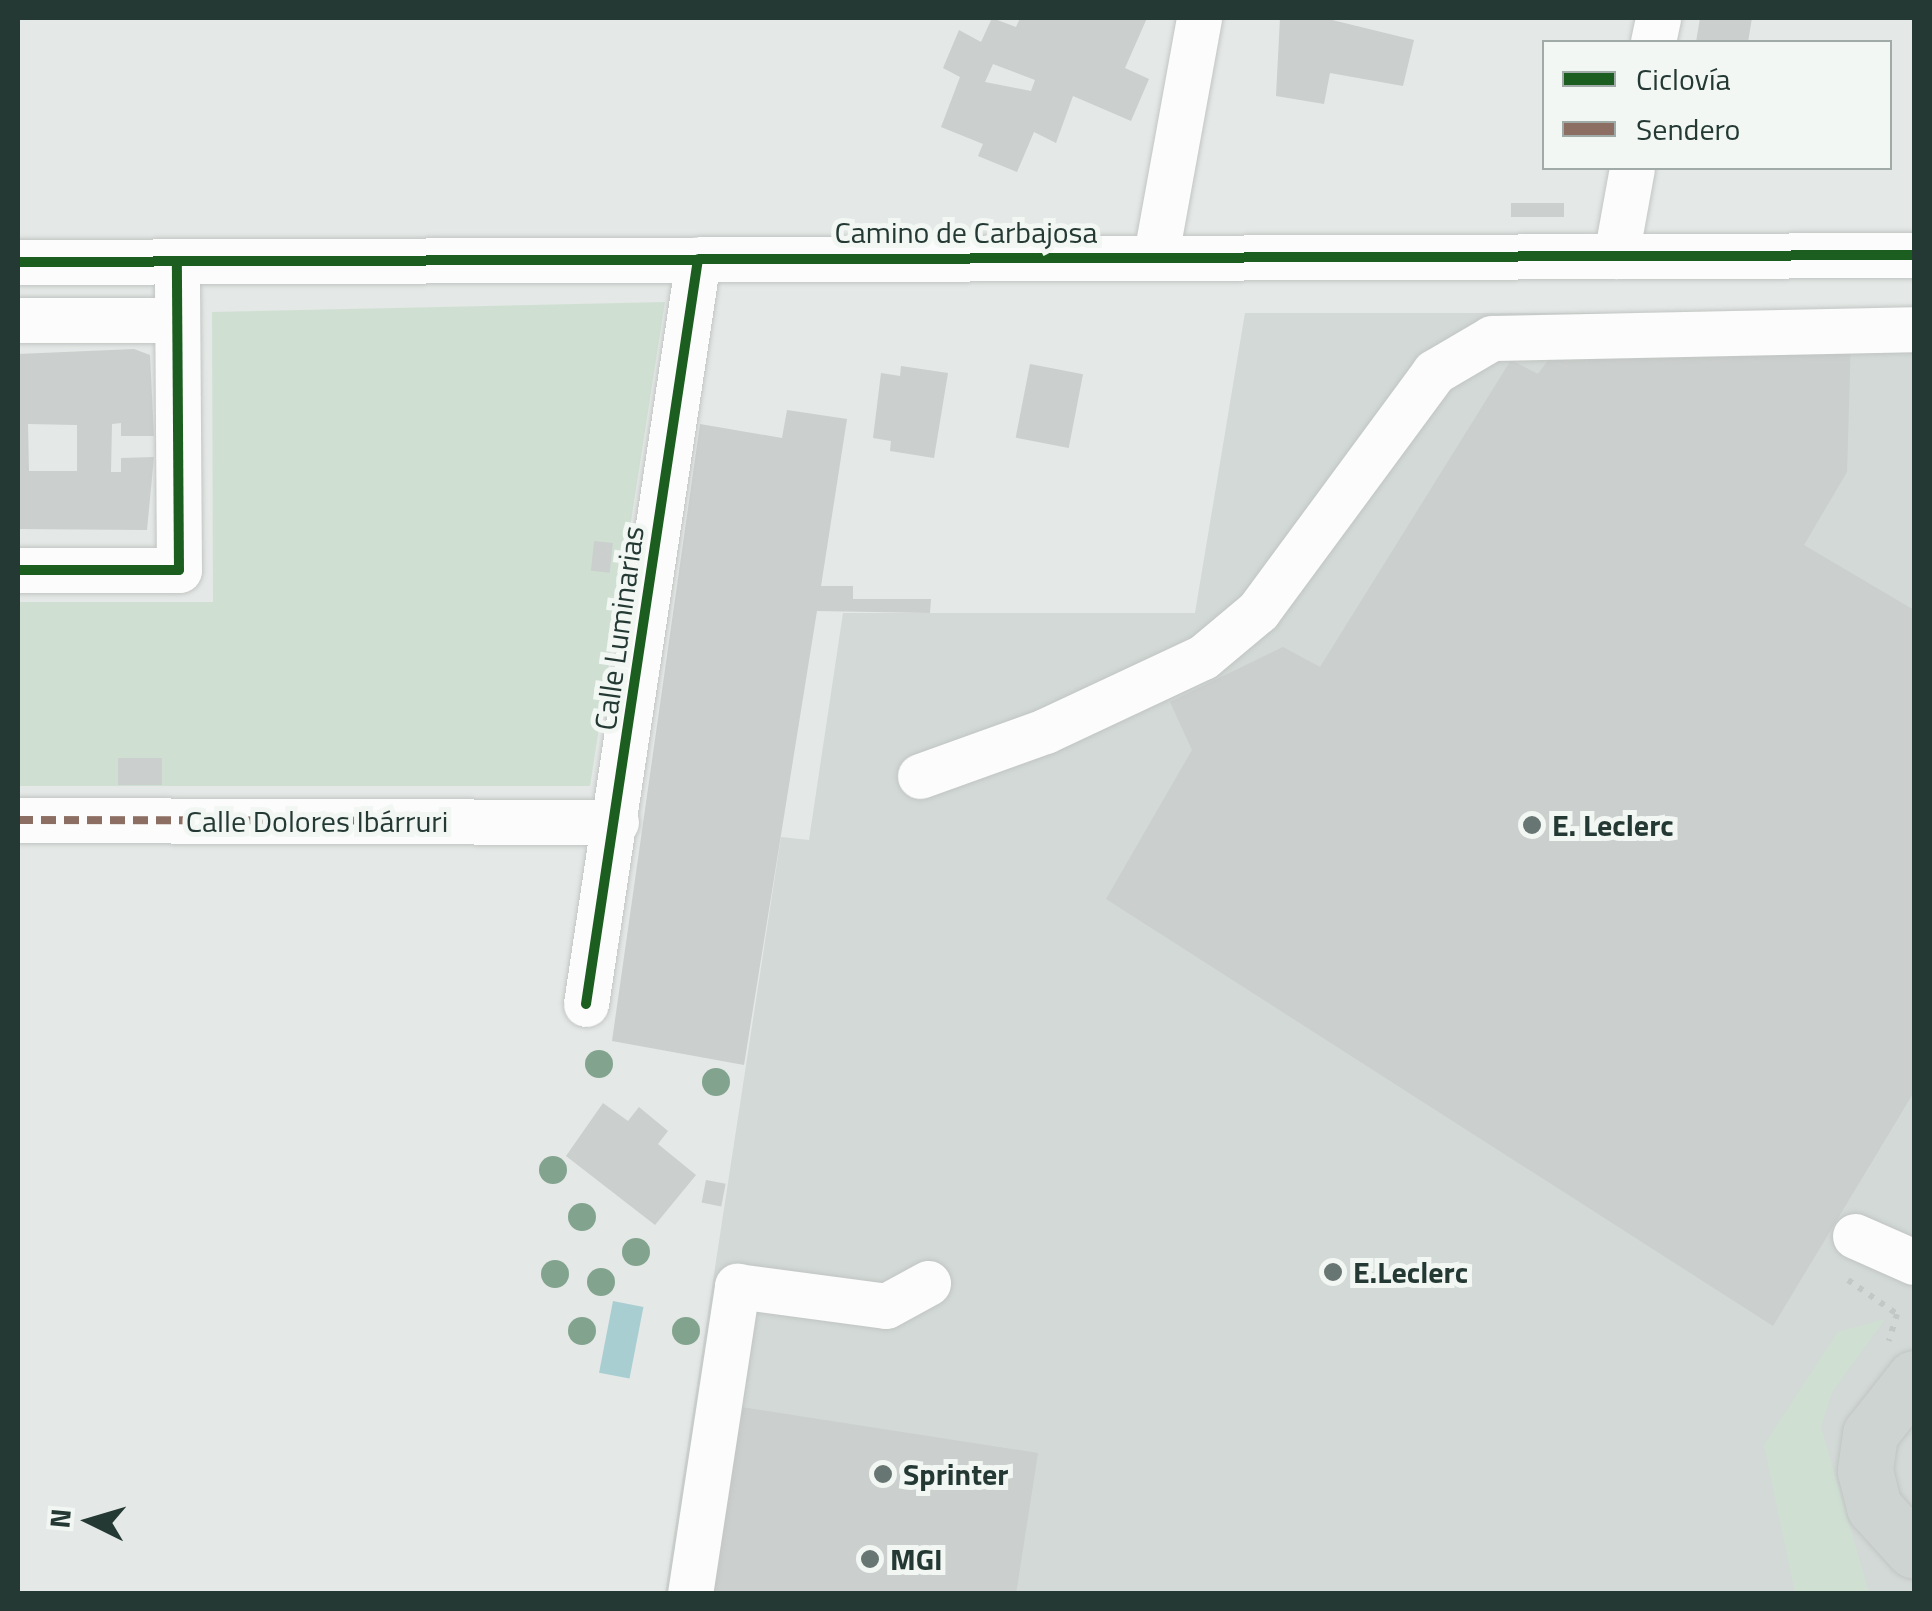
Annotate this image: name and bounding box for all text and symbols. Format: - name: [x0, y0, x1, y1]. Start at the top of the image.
- legend: [1542, 40, 1892, 170]
- text: Ciclovía: [1636, 56, 1731, 102]
- text: Sendero: [1636, 106, 1740, 152]
- street label: Camino de Carbajosa: [834, 214, 1098, 250]
- street label: Calle Luminarias: [587, 524, 651, 732]
- street label: Calle Dolores Ibárruri: [186, 803, 448, 839]
- place label: E. Leclerc: [1552, 807, 1674, 843]
- marker: E. Leclerc: [1521, 814, 1543, 836]
- place label: E.Leclerc: [1353, 1254, 1468, 1290]
- marker: E.Leclerc: [1322, 1261, 1344, 1283]
- place label: Sprinter: [903, 1456, 1009, 1492]
- marker: Sprinter: [872, 1463, 894, 1485]
- north arrow: [40, 1471, 140, 1571]
- text: N: [37, 1507, 82, 1530]
- place label: MGI: [890, 1541, 943, 1577]
- marker: MGI: [859, 1548, 881, 1570]

